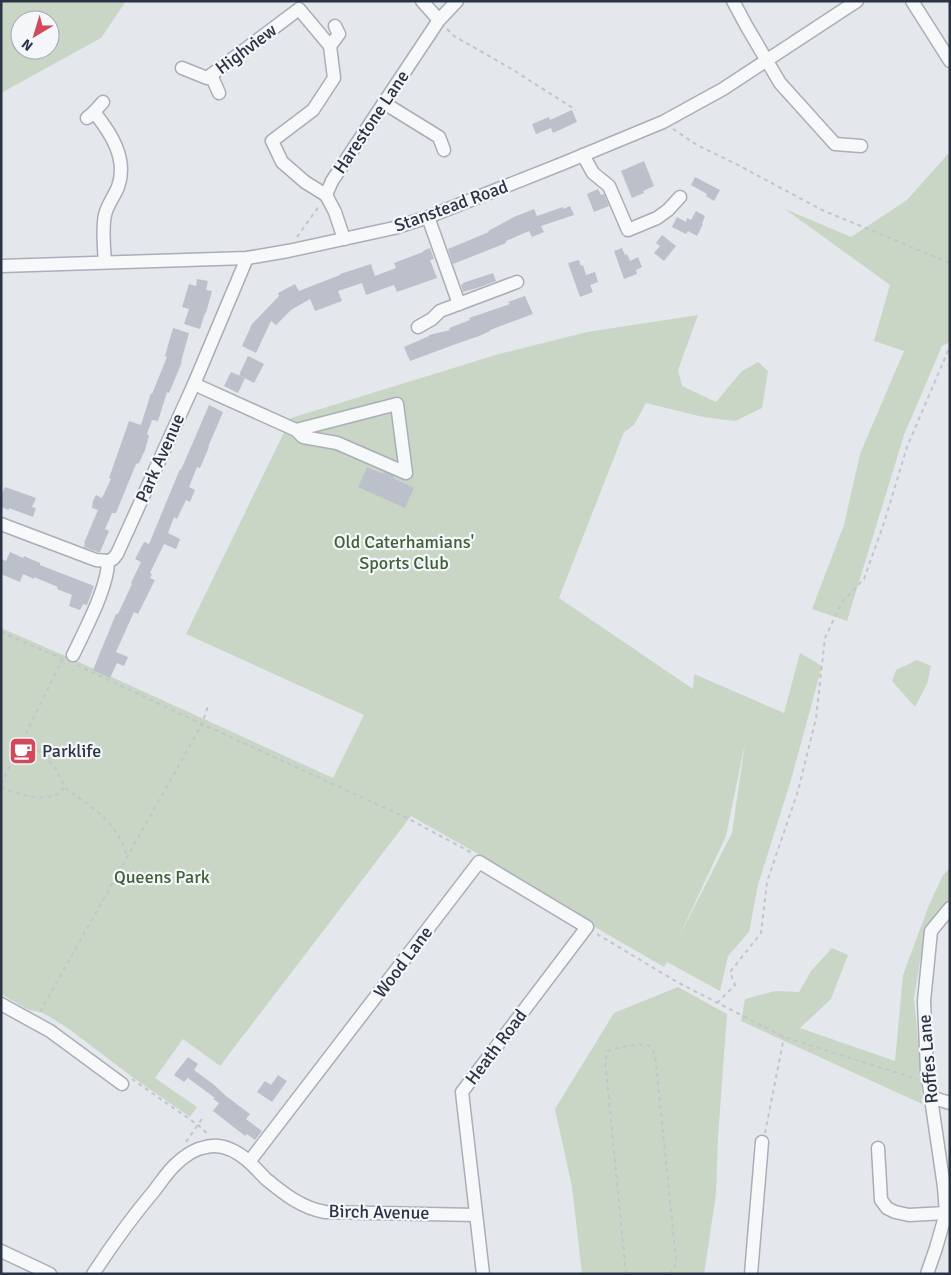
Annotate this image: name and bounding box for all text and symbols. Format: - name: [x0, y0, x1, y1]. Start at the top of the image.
- north arrow: [10, 10, 60, 60]
- street label: Highview: [211, 19, 281, 79]
- text: N: [18, 35, 36, 55]
- street label: Harestone Lane: [328, 66, 414, 178]
- street label: Stanstead Road: [391, 175, 511, 237]
- street label: Park Avenue: [131, 410, 189, 506]
- park label: Old Caterhamians' Sports Club: [334, 531, 474, 574]
- cafe icon: Parklife: [8, 736, 38, 766]
- place label: Parklife: [42, 740, 101, 762]
- park label: Queens Park: [114, 866, 210, 888]
- street label: Wood Lane: [369, 922, 437, 1002]
- street label: Heath Road: [461, 1005, 531, 1089]
- street label: Roffes Lane: [913, 1014, 943, 1104]
- street label: Birch Avenue: [329, 1200, 429, 1224]

